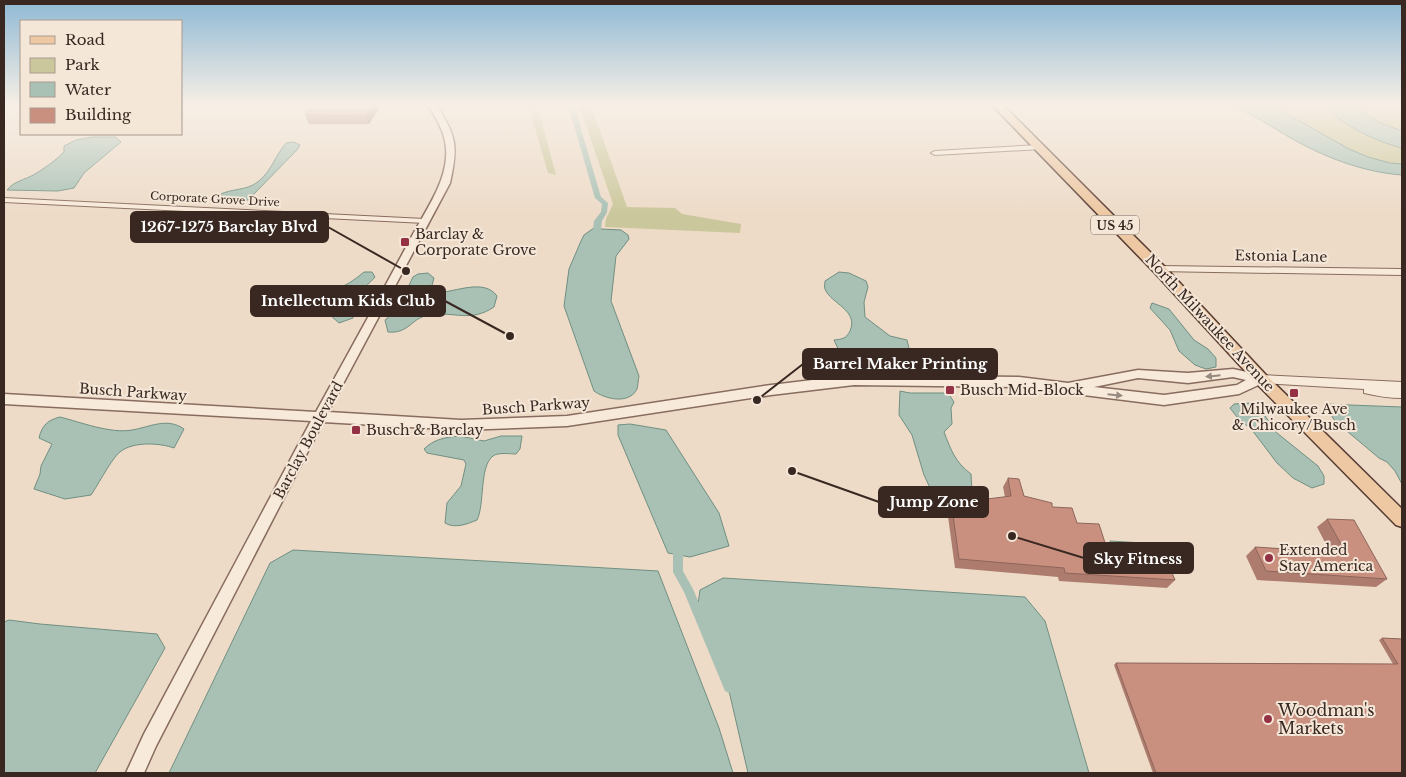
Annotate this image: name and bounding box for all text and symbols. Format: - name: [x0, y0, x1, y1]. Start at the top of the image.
- legend: [20, 20, 182, 135]
- text: Road: [65, 30, 105, 49]
- text: Park: [65, 55, 101, 74]
- text: Water: [64, 80, 112, 99]
- text: Building: [65, 105, 132, 124]
- street label: Corporate Grove Drive: [150, 189, 280, 209]
- callout: 1267-1275 Barclay Blvd: [131, 212, 328, 242]
- road number: US 45: [1091, 216, 1139, 234]
- text: 1267-1275 Barclay Blvd: [140, 217, 318, 236]
- place label: Barclay & Corporate Grove: [415, 225, 536, 259]
- marker: Barclay & Corporate Grove: [399, 236, 411, 248]
- street label: Estonia Lane: [1235, 246, 1327, 266]
- street label: North Milwaukee Avenue: [1142, 251, 1278, 395]
- callout: Intellectum Kids Club: [251, 286, 445, 316]
- text: Intellectum Kids Club: [261, 291, 435, 310]
- callout: Barrel Maker Printing: [803, 349, 997, 379]
- text: Barrel Maker Printing: [813, 354, 988, 373]
- one-way arrow: [1205, 372, 1221, 380]
- street label: Barclay Boulevard: [269, 378, 347, 502]
- street label: Busch Parkway: [78, 379, 188, 405]
- place label: Busch Mid-Block: [960, 381, 1084, 399]
- marker: Busch Mid-Block: [944, 384, 956, 396]
- marker: Milwaukee Ave & Chicory/Busch: [1288, 387, 1300, 399]
- one-way arrow: [1108, 391, 1124, 399]
- street label: Busch Parkway: [481, 393, 591, 419]
- place label: Milwaukee Ave & Chicory/Busch: [1232, 400, 1356, 434]
- place label: Busch & Barclay: [366, 421, 483, 439]
- marker: Busch & Barclay: [350, 424, 362, 436]
- callout: Jump Zone: [879, 487, 988, 517]
- text: Jump Zone: [886, 492, 979, 511]
- place label: Extended Stay America: [1279, 541, 1374, 575]
- callout: Sky Fitness: [1084, 543, 1193, 573]
- text: Sky Fitness: [1094, 549, 1182, 568]
- marker: Extended Stay America: [1263, 552, 1275, 564]
- place label: Woodman's Markets: [1277, 700, 1375, 738]
- marker: Woodman's Markets: [1262, 713, 1274, 725]

